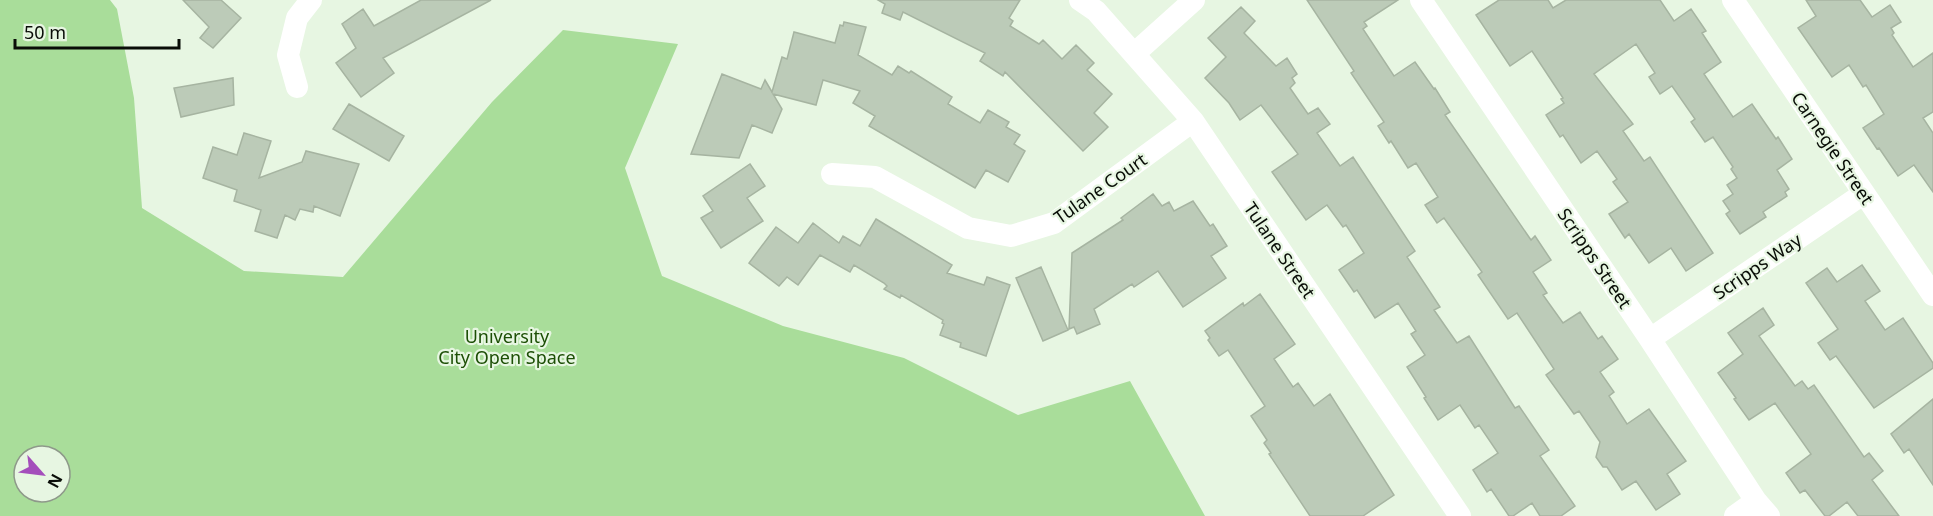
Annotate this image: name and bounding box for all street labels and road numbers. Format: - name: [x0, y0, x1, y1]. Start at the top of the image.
- street label: Carnegie Street: [1786, 87, 1880, 209]
- street label: Tulane Court: [1049, 147, 1152, 229]
- street label: Tulane Street: [1239, 197, 1321, 303]
- street label: Scripps Street: [1553, 203, 1638, 313]
- street label: Scripps Way: [1708, 227, 1807, 304]

